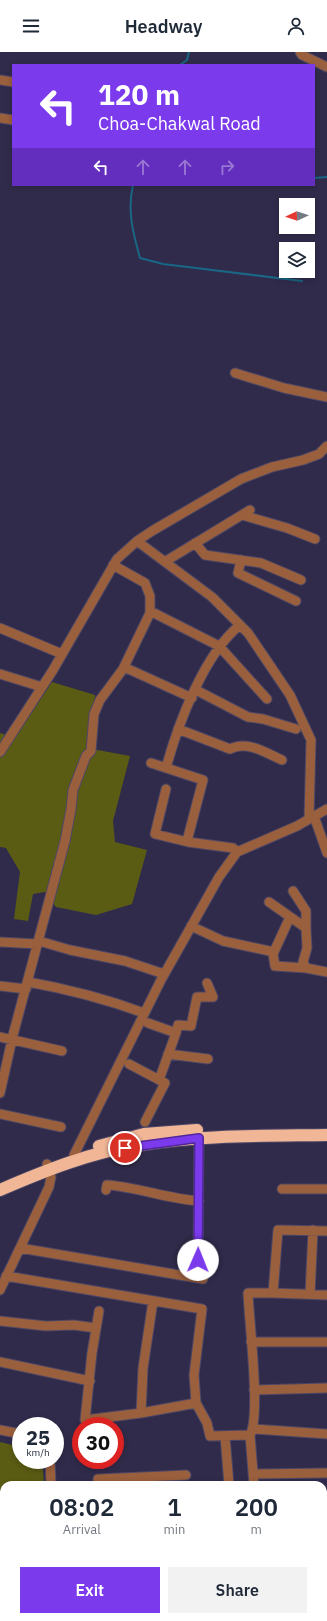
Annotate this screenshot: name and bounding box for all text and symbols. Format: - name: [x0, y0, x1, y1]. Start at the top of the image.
- icon: menu: [20, 15, 42, 37]
- text: Headway: [125, 15, 202, 38]
- icon: person: [285, 15, 307, 37]
- text: 120 m: [98, 76, 180, 113]
- icon: left: [32, 80, 84, 132]
- text: Choa-Chakwal Road: [98, 112, 261, 135]
- icon: left: [90, 156, 112, 178]
- icon: ahead: [132, 156, 154, 178]
- icon: ahead: [174, 156, 196, 178]
- icon: right: [216, 156, 238, 178]
- north arrow: [279, 198, 315, 234]
- map controls: [279, 198, 315, 278]
- button: layers: [279, 242, 315, 278]
- pin: [108, 1131, 142, 1165]
- icon: arrive: [114, 1137, 136, 1159]
- position arrow: [177, 1239, 219, 1281]
- speed limit sign: 30: [72, 1417, 124, 1469]
- text: 25: [26, 1424, 50, 1451]
- text: km/h: [26, 1446, 50, 1459]
- text: 08:02: [49, 1491, 114, 1523]
- text: 1: [167, 1491, 182, 1523]
- text: 200: [235, 1491, 278, 1523]
- text: Arrival: [63, 1521, 101, 1538]
- text: min: [164, 1521, 186, 1538]
- text: m: [251, 1521, 262, 1538]
- button: Exit: [20, 1567, 160, 1613]
- button: Share: [168, 1567, 307, 1613]

